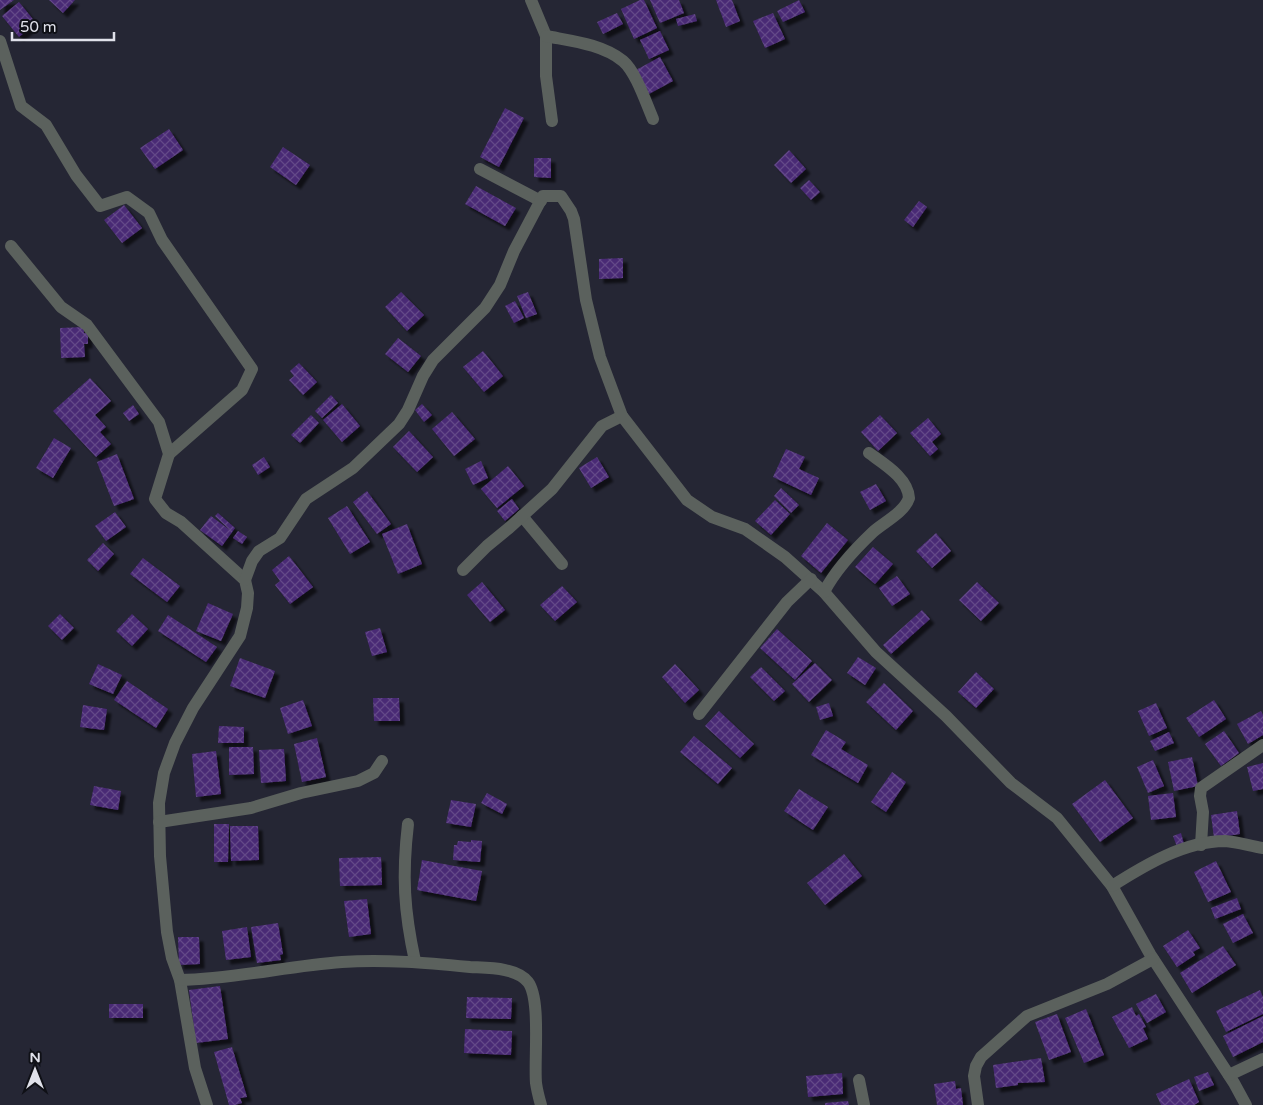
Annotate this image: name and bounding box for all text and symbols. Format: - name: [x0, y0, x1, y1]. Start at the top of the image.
- scale bar: [12, 10, 115, 42]
- text: 50 m: [20, 18, 57, 36]
- north arrow: [10, 1045, 60, 1095]
- text: N: [29, 1049, 41, 1066]

